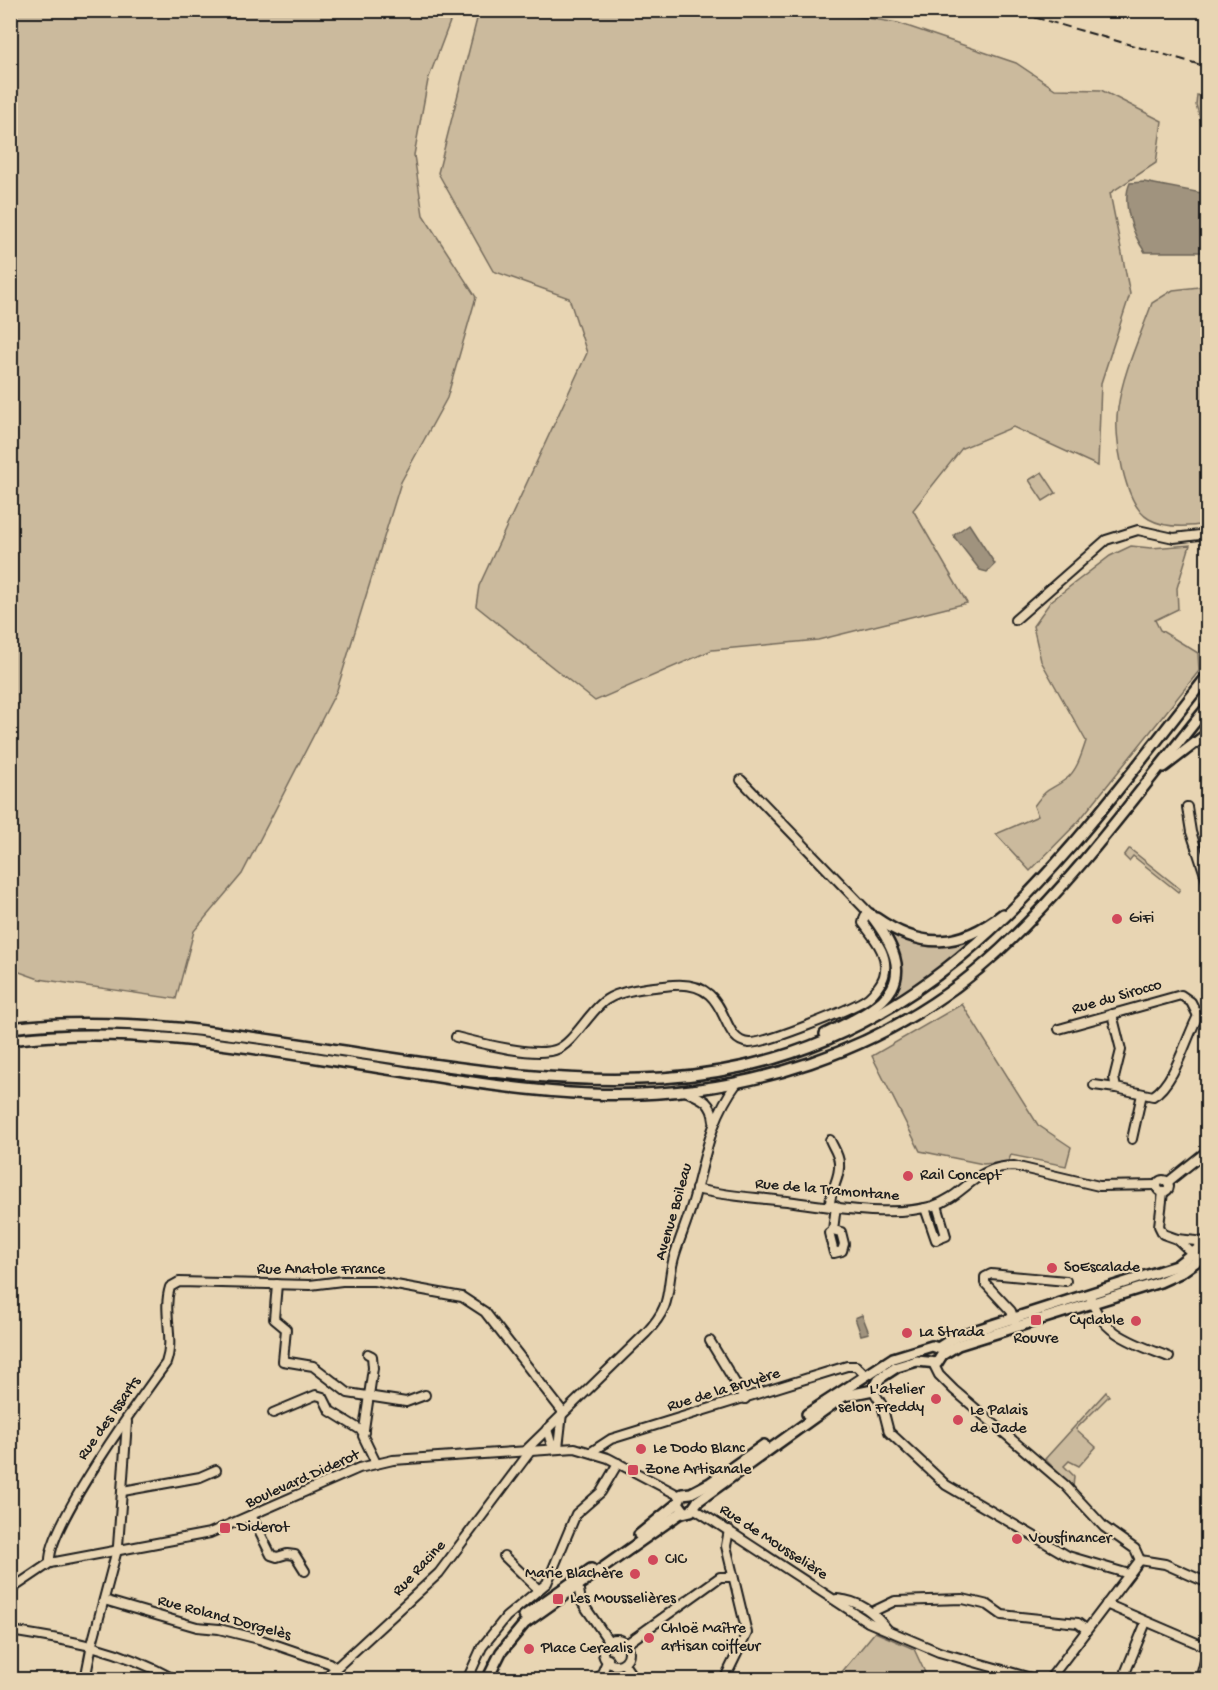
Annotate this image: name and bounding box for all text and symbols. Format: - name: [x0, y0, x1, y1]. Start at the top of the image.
- place label: GiFi: [1129, 910, 1154, 929]
- marker: GiFi: [1110, 912, 1124, 926]
- street label: Rue du Sirocco: [1070, 976, 1164, 1020]
- street label: Avenue Boileau: [652, 1161, 698, 1263]
- place label: Rail Concept: [920, 1167, 1002, 1186]
- marker: Rail Concept: [901, 1169, 915, 1183]
- street label: Rue de la Tramontane: [754, 1175, 901, 1207]
- place label: SoEscalade: [1064, 1259, 1141, 1278]
- street label: Rue Anatole France: [257, 1261, 386, 1280]
- marker: SoEscalade: [1045, 1261, 1059, 1275]
- place label: Cyclable: [1069, 1312, 1125, 1331]
- marker: Rouvre: [1029, 1313, 1043, 1327]
- marker: Cyclable: [1129, 1314, 1143, 1328]
- place label: La Strada: [919, 1324, 985, 1343]
- marker: La Strada: [900, 1326, 914, 1340]
- place label: Rouvre: [1013, 1330, 1059, 1349]
- street label: Rue de la Bruyère: [665, 1365, 783, 1417]
- street label: Rue des Issarts: [74, 1373, 146, 1465]
- place label: L'atelier selon Freddy: [838, 1381, 925, 1418]
- marker: L'atelier selon Freddy: [929, 1392, 943, 1406]
- place label: Le Palais de Jade: [970, 1402, 1028, 1439]
- marker: Le Palais de Jade: [951, 1413, 965, 1427]
- place label: Le Dodo Blanc: [653, 1440, 745, 1459]
- marker: Le Dodo Blanc: [634, 1442, 648, 1456]
- street label: Boulevard Diderot: [242, 1446, 364, 1514]
- place label: Zone Artisanale: [645, 1461, 752, 1480]
- marker: Zone Artisanale: [626, 1463, 640, 1477]
- street label: Rue de Mousselière: [715, 1501, 831, 1586]
- place label: Diderot: [236, 1519, 291, 1538]
- marker: Diderot: [218, 1521, 232, 1535]
- place label: Vousfinancer: [1028, 1530, 1113, 1549]
- marker: Vousfinancer: [1010, 1532, 1024, 1546]
- street label: Rue Racine: [389, 1536, 451, 1601]
- place label: CIC: [665, 1551, 688, 1570]
- marker: CIC: [646, 1553, 660, 1567]
- place label: Marie Blachère: [525, 1565, 624, 1584]
- marker: Marie Blachère: [628, 1567, 642, 1581]
- place label: Les Mousselières: [570, 1590, 677, 1609]
- street label: Rue Roland Dorgelès: [155, 1592, 294, 1646]
- marker: Les Mousselières: [551, 1592, 565, 1606]
- place label: Chloë Maître artisan coiffeur: [661, 1620, 761, 1657]
- marker: Chloë Maître artisan coiffeur: [642, 1631, 656, 1645]
- place label: Place Cerealis: [540, 1640, 633, 1659]
- marker: Place Cerealis: [522, 1642, 536, 1656]

